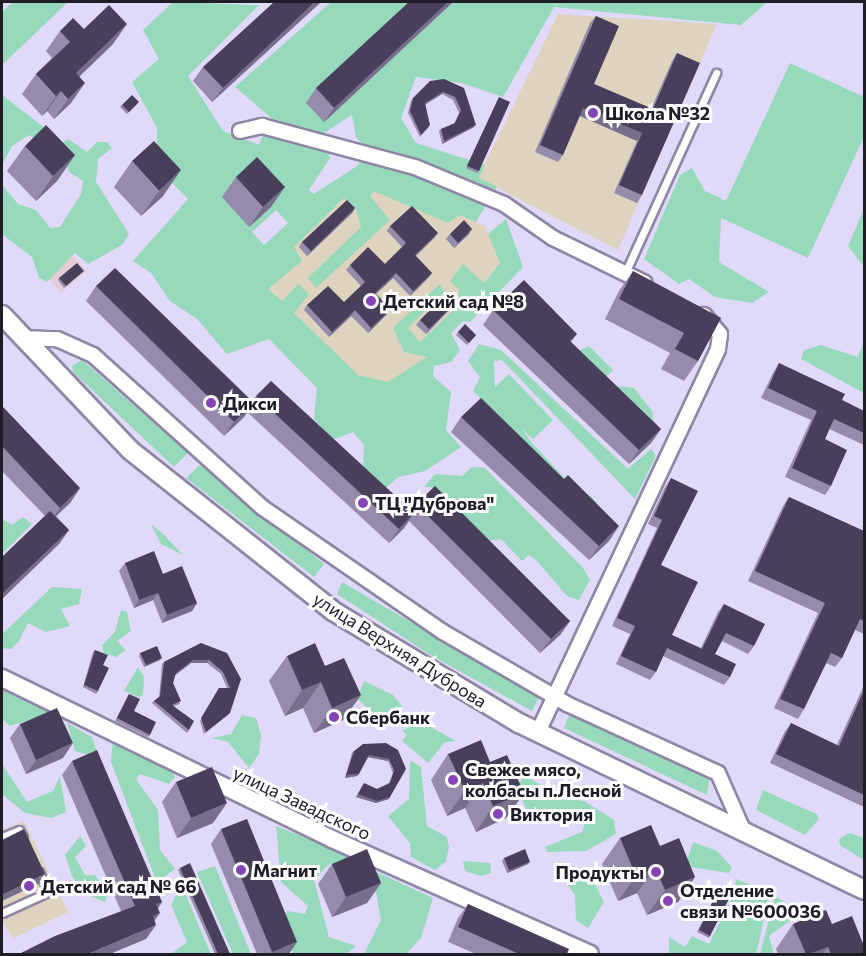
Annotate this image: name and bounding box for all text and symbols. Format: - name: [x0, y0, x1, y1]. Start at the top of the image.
- place label: Школа №32: [605, 102, 710, 124]
- marker: Школа №32: [586, 106, 600, 120]
- place label: Детский сад №8: [383, 290, 524, 312]
- marker: Детский сад №8: [364, 294, 378, 308]
- place label: Дикси: [223, 392, 277, 414]
- marker: Дикси: [204, 396, 218, 410]
- place label: ТЦ "Дуброва": [375, 492, 494, 514]
- marker: ТЦ "Дуброва": [356, 496, 370, 510]
- street label: улица Верхняя Дуброва: [309, 588, 491, 712]
- place label: Сбербанк: [346, 706, 430, 728]
- marker: Сбербанк: [327, 710, 341, 724]
- place label: Свежее мясо, колбасы п.Лесной: [465, 759, 621, 802]
- street label: улица Завадского: [230, 762, 374, 844]
- marker: Свежее мясо, колбасы п.Лесной: [446, 773, 460, 787]
- place label: Виктория: [510, 803, 593, 825]
- marker: Виктория: [491, 807, 505, 821]
- place label: Магнит: [253, 859, 317, 881]
- place label: Продукты: [556, 861, 644, 883]
- marker: Магнит: [234, 863, 248, 877]
- marker: Продукты: [649, 865, 663, 879]
- place label: Детский сад № 66: [41, 875, 197, 897]
- marker: Детский сад № 66: [22, 879, 36, 893]
- place label: Отделение связи №600036: [680, 880, 821, 922]
- marker: Отделение связи №600036: [661, 894, 675, 908]

